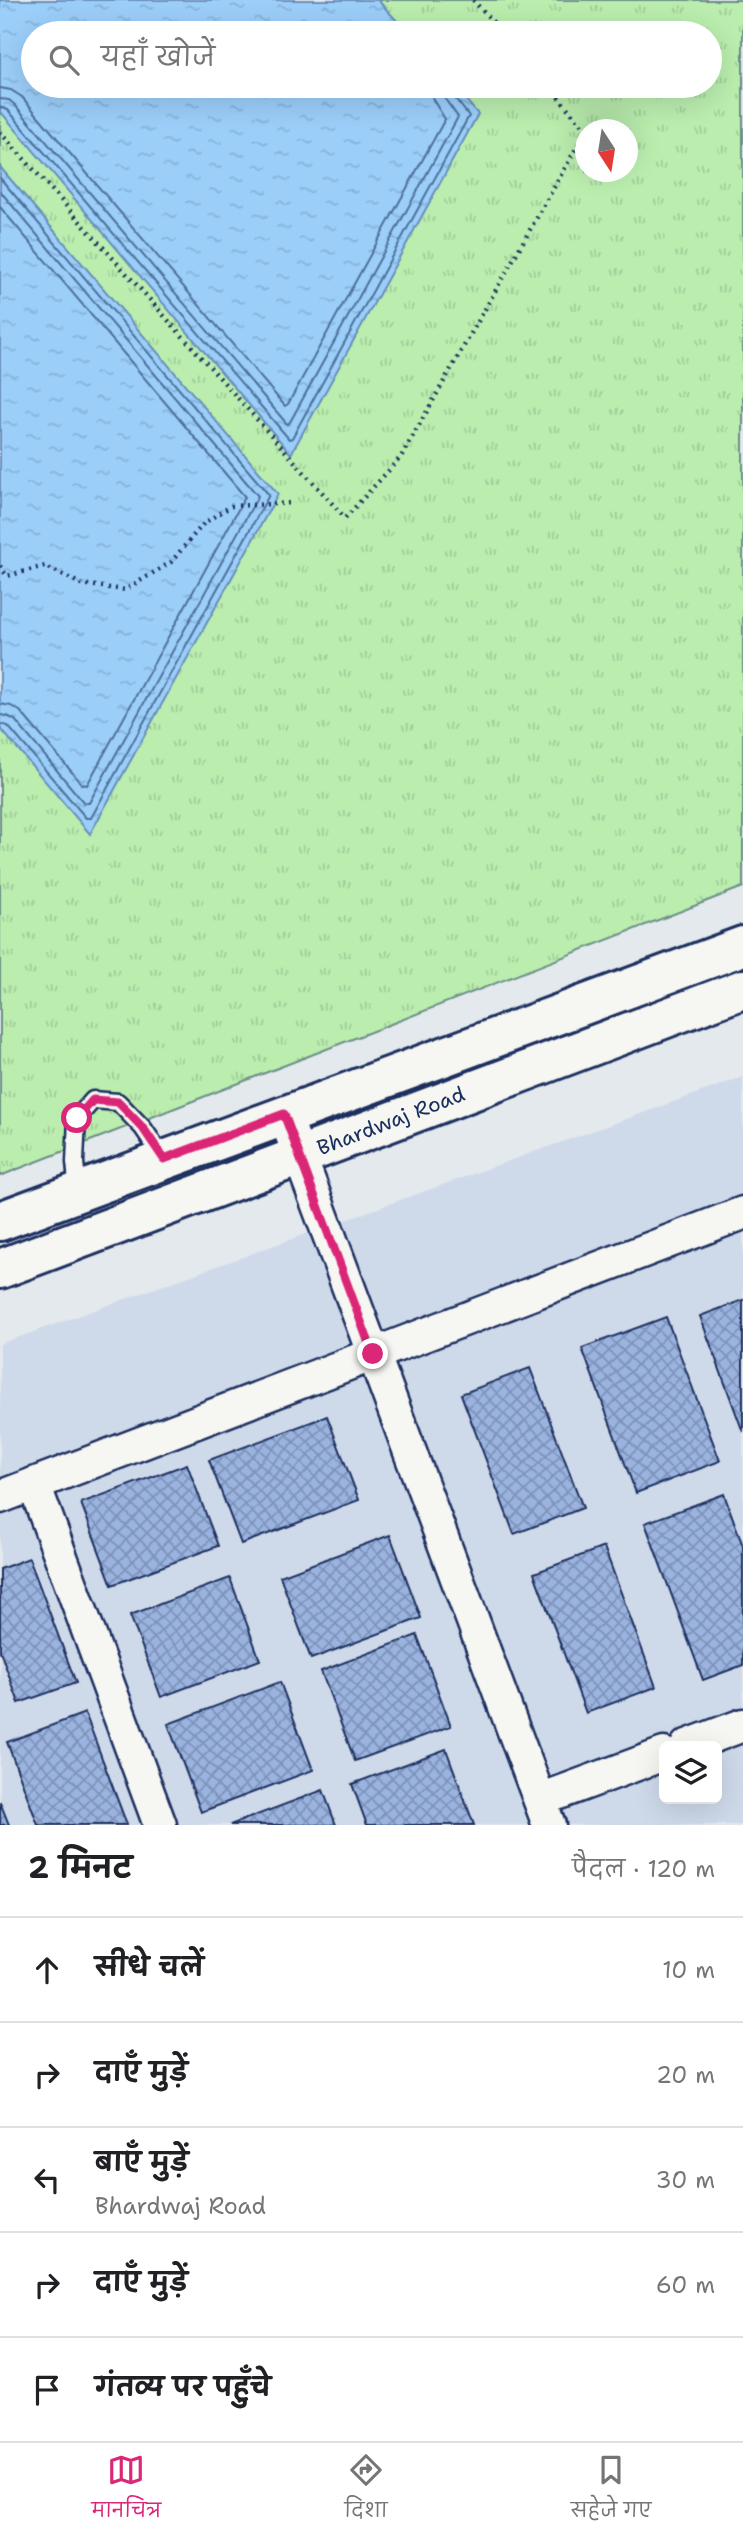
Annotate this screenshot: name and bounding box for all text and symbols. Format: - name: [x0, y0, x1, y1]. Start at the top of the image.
- search box: [21, 21, 722, 98]
- text: यहाँ खोजें: [101, 39, 215, 74]
- icon: search: [45, 41, 83, 79]
- north arrow: [575, 119, 638, 182]
- street label: Bhardwaj Road: [313, 1080, 469, 1162]
- route start: [61, 1102, 92, 1133]
- route end: [357, 1338, 388, 1369]
- map controls: [659, 1741, 722, 1804]
- button: layers: [659, 1741, 722, 1804]
- text: 2 मिनट: [28, 1847, 132, 1888]
- text: पैदल · 120 m: [572, 1854, 715, 1884]
- text: सीधे चलें: [95, 1949, 204, 1984]
- icon: ahead: [28, 1951, 66, 1989]
- text: 10 m: [662, 1955, 715, 1985]
- text: दाएँ मुड़ें: [95, 2054, 188, 2089]
- icon: right: [28, 2056, 66, 2094]
- text: 20 m: [656, 2060, 715, 2090]
- text: बाएँ मुड़ें: [95, 2144, 189, 2179]
- icon: left: [28, 2161, 66, 2199]
- text: 30 m: [656, 2165, 715, 2195]
- text: Bhardwaj Road: [95, 2191, 266, 2221]
- text: दाएँ मुड़ें: [95, 2264, 188, 2299]
- icon: right: [28, 2266, 66, 2304]
- text: 60 m: [656, 2270, 715, 2300]
- text: गंतव्य पर पहुँचे: [95, 2369, 271, 2404]
- icon: arrive: [28, 2371, 66, 2409]
- tab: मानचित्र: [92, 2451, 161, 2531]
- tab: दिशा: [345, 2451, 388, 2531]
- tab: सहेजे गए: [571, 2451, 651, 2531]

